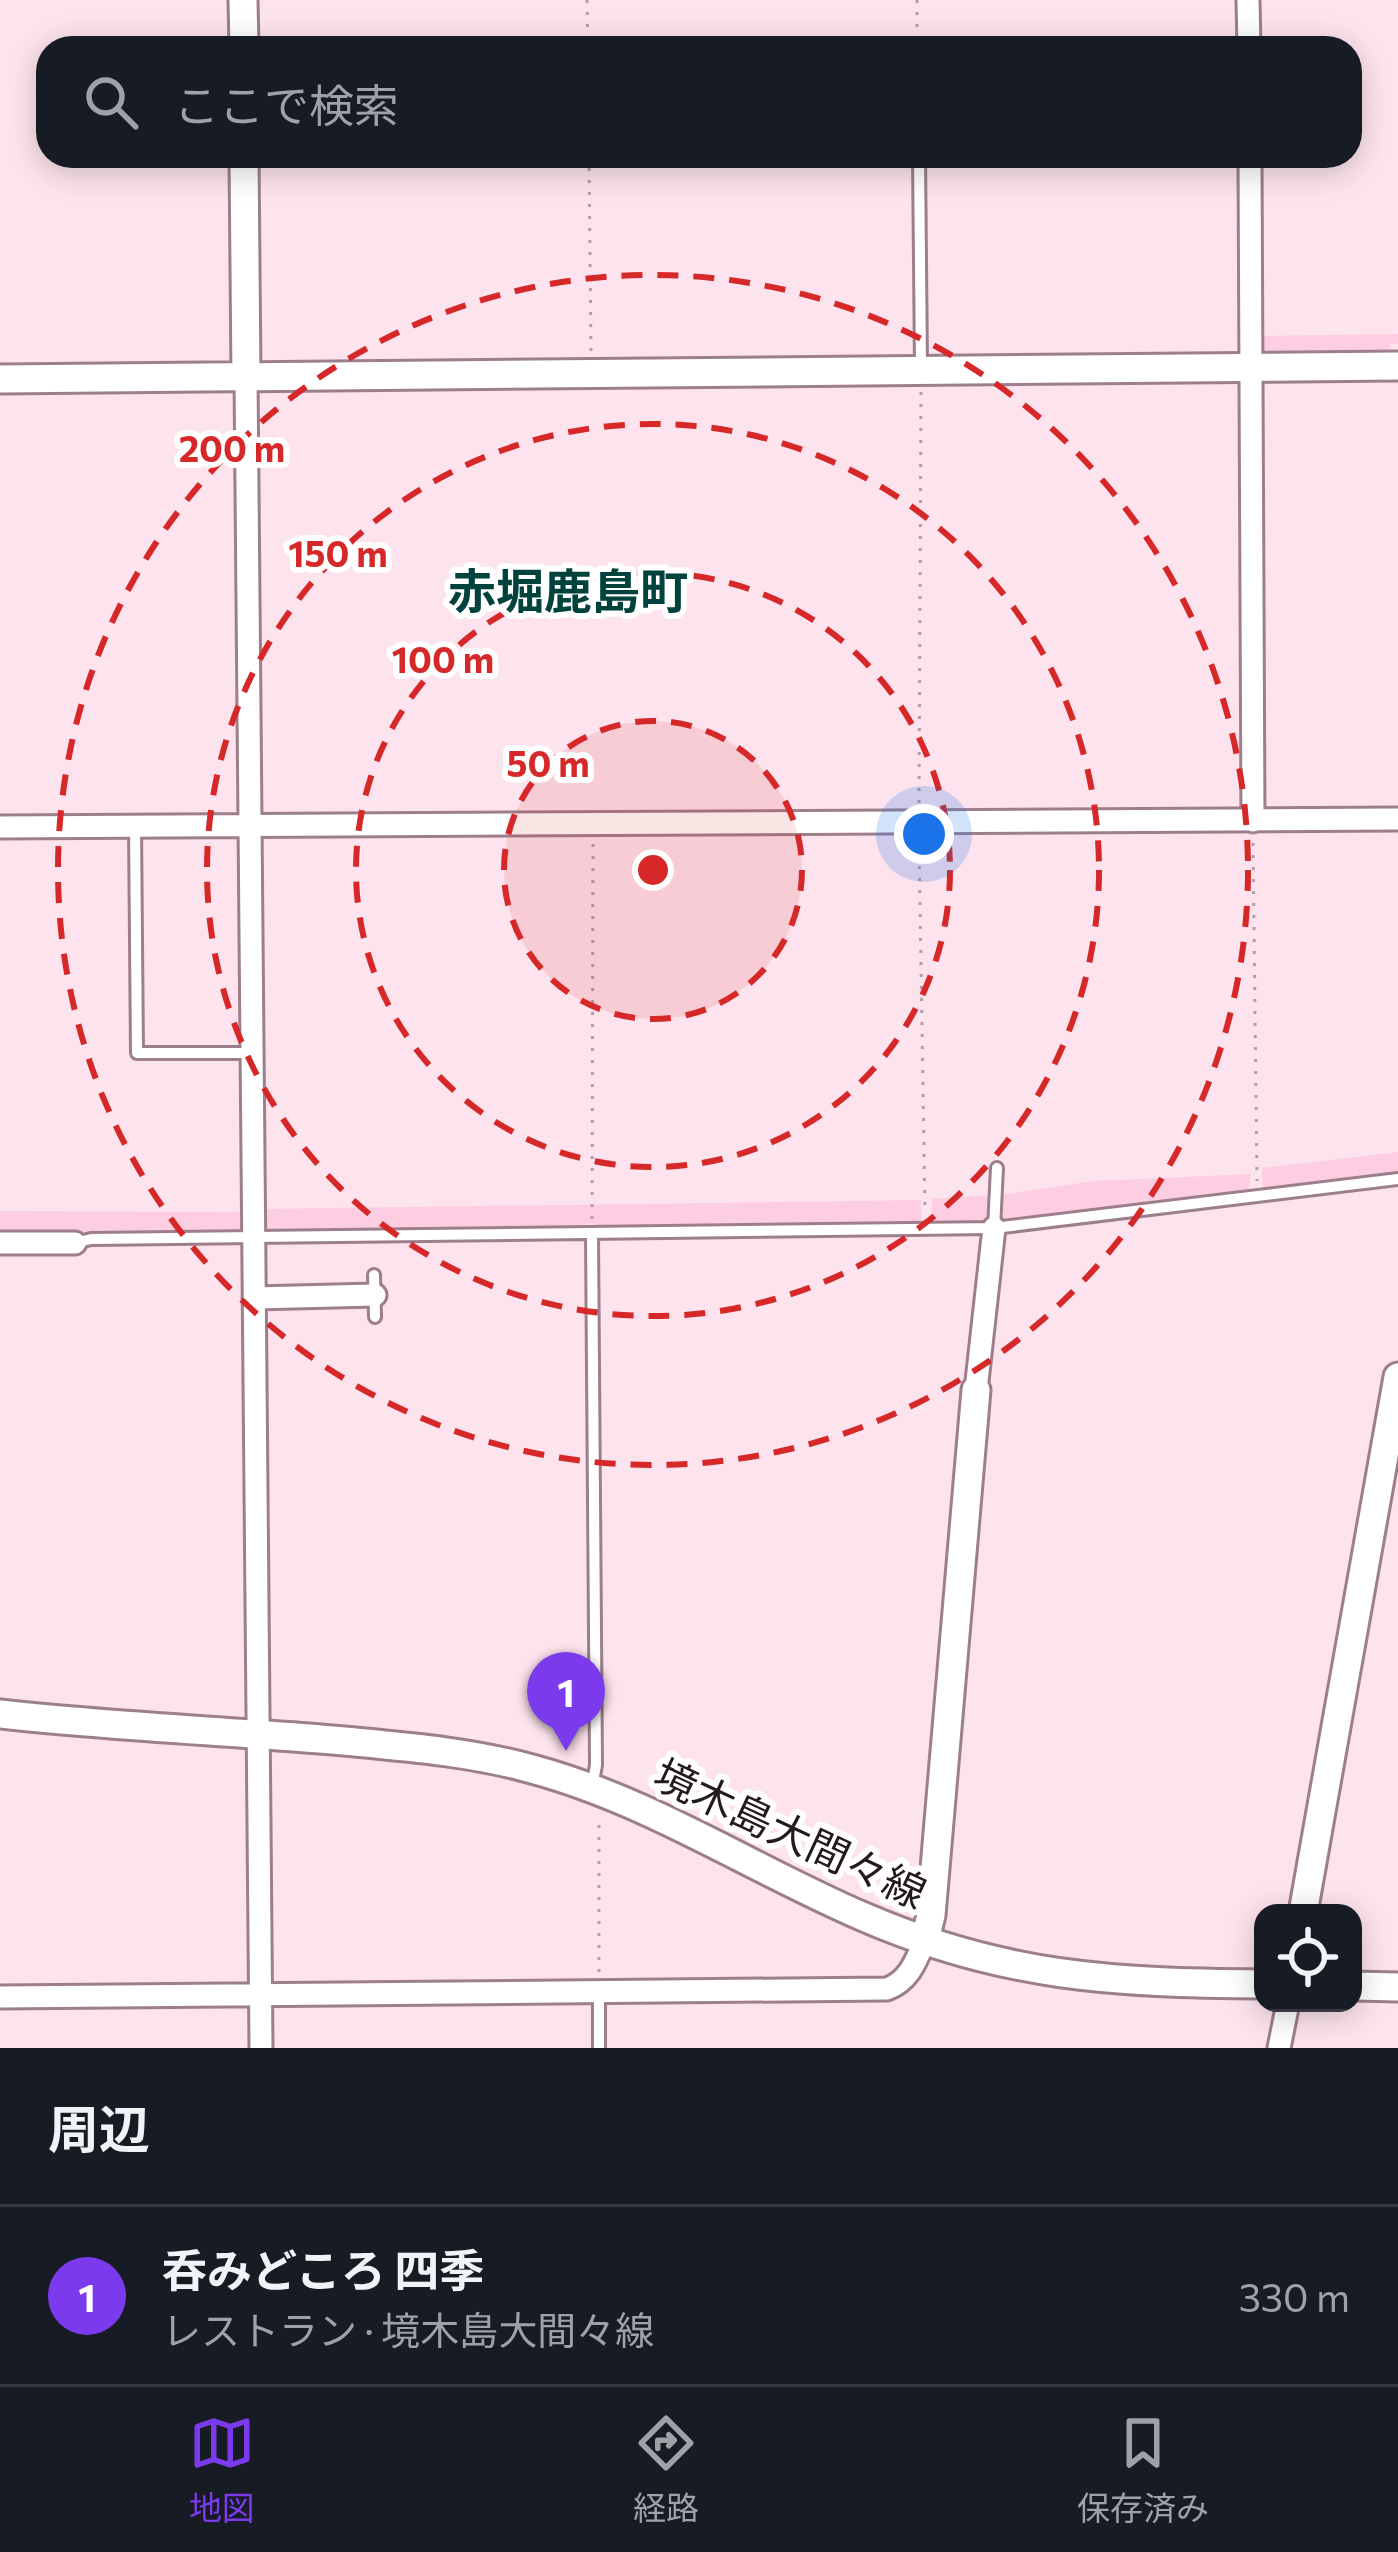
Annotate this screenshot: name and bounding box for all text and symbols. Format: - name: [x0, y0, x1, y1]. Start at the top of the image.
- search box: [36, 36, 1362, 168]
- icon: search: [78, 69, 144, 135]
- text: ここで検索: [174, 76, 399, 131]
- text: 200 m: [179, 425, 285, 469]
- text: 150 m: [288, 530, 388, 574]
- district label: 赤堀鹿島町: [448, 560, 688, 619]
- text: 100 m: [392, 636, 494, 680]
- text: 50 m: [506, 740, 590, 784]
- your location: [894, 804, 954, 864]
- centre of rings: [632, 849, 674, 891]
- pin: 1: [527, 1652, 605, 1751]
- street label: 境木島大間々線: [647, 1746, 935, 1918]
- map controls: [1254, 1904, 1362, 2012]
- button: locate: [1254, 1904, 1362, 2012]
- text: 周辺: [48, 2096, 150, 2159]
- text: 呑みどころ 四季: [162, 2241, 484, 2296]
- text: 1: [78, 2272, 96, 2320]
- text: 330 m: [1239, 2272, 1350, 2320]
- text: レストラン · 境木島大間々線: [162, 2305, 654, 2353]
- tab: 地図: [189, 2410, 255, 2530]
- tab: 経路: [633, 2410, 699, 2530]
- tab: 保存済み: [1077, 2410, 1209, 2530]

